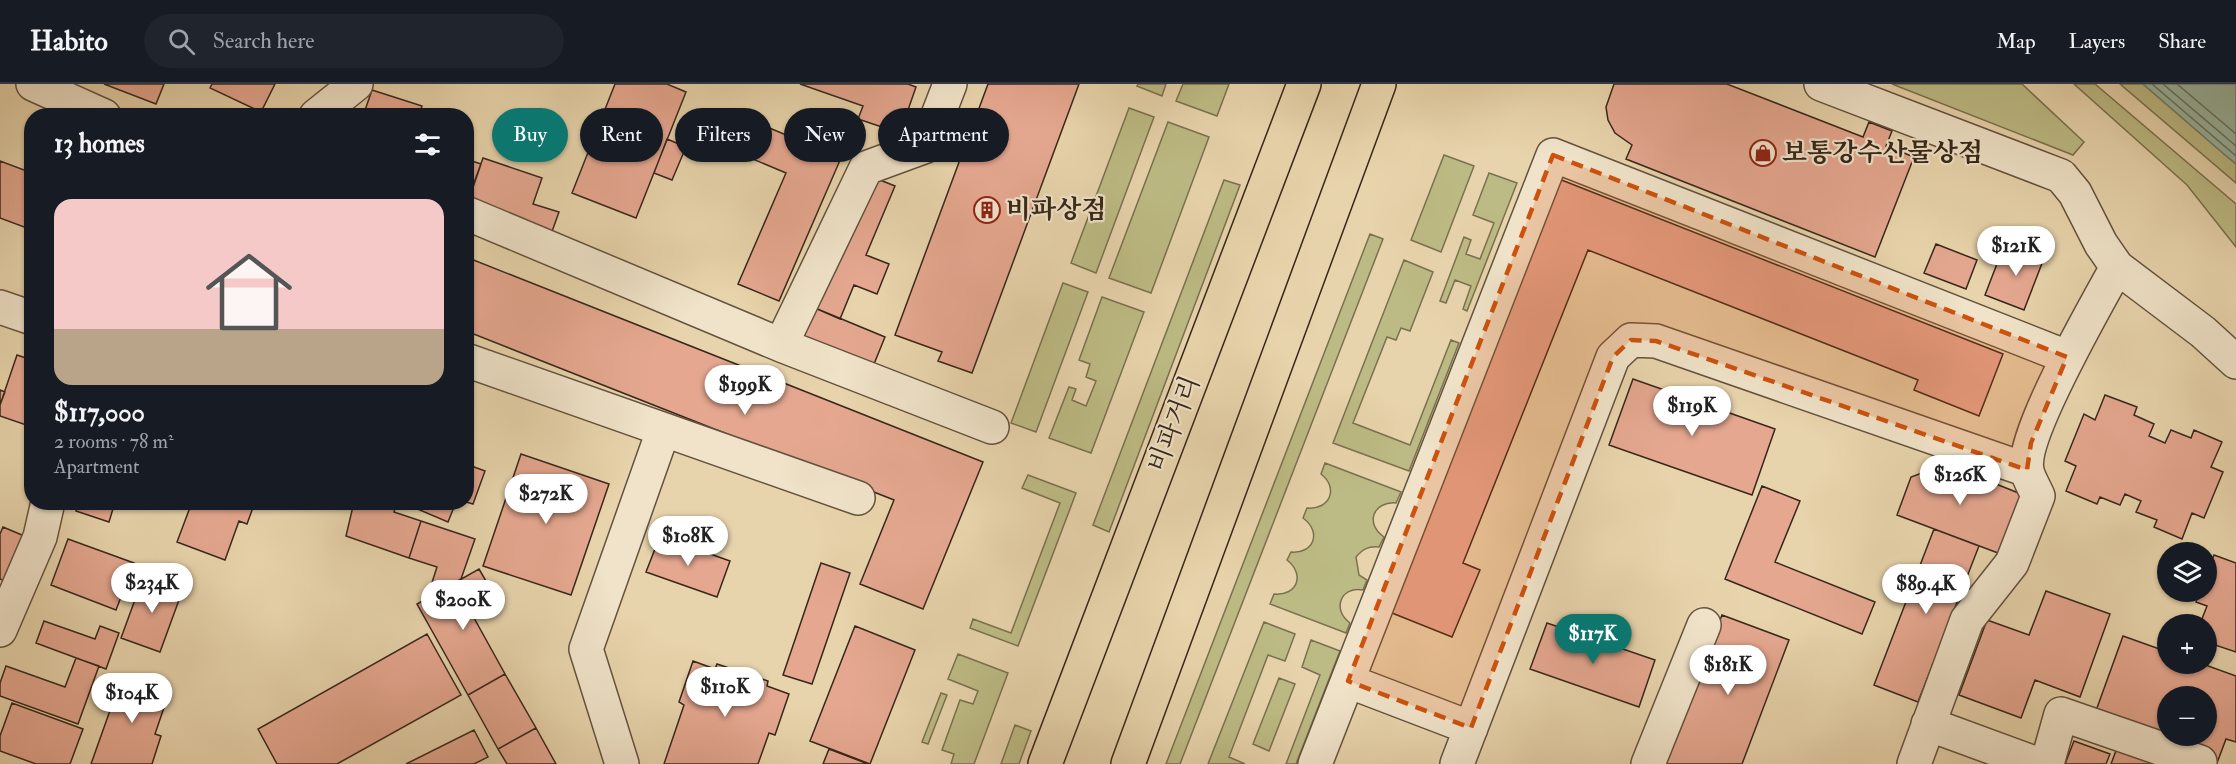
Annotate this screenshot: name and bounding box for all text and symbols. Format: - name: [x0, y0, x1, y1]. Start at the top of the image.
- search box: [144, 14, 564, 68]
- text: Habito: [30, 24, 108, 59]
- icon: search: [165, 25, 198, 58]
- text: Search here: [213, 27, 315, 55]
- text: Map: [1996, 28, 2036, 55]
- text: Layers: [2069, 28, 2125, 55]
- text: Share: [2158, 28, 2206, 55]
- chip: Buy: [492, 108, 568, 162]
- chip: Rent: [580, 108, 663, 162]
- chip: Filters: [675, 108, 772, 162]
- chip: New: [784, 108, 866, 162]
- chip: Apartment: [878, 108, 1009, 162]
- text: 13 homes: [54, 128, 145, 160]
- icon: filters: [411, 128, 444, 161]
- place label: 보통강수산물상점: [1782, 137, 1983, 169]
- shop icon: 보통강수산물상점: [1748, 138, 1778, 168]
- place label: 비파상점: [1006, 194, 1106, 226]
- building icon: 비파상점: [972, 195, 1002, 225]
- pin: $121K: [1974, 226, 2058, 277]
- text: $121K: [1991, 233, 2041, 258]
- icon: home: [195, 238, 303, 346]
- pin: $199K: [703, 365, 787, 416]
- street label: 비파거리: [1141, 371, 1207, 477]
- text: $199K: [719, 372, 771, 397]
- pin: $119K: [1650, 386, 1734, 437]
- text: $119K: [1667, 393, 1717, 418]
- text: $117,000: [54, 397, 145, 429]
- text: 2 rooms · 78 m²: [54, 429, 174, 454]
- text: Apartment: [54, 454, 139, 479]
- pin: $126K: [1918, 455, 2002, 506]
- text: $126K: [1934, 462, 1986, 487]
- pin: $272K: [504, 474, 588, 525]
- text: $272K: [519, 481, 573, 506]
- pin: $108K: [646, 516, 730, 567]
- text: $108K: [662, 523, 714, 548]
- map controls: [2157, 542, 2217, 746]
- button: layers: [2157, 542, 2217, 602]
- pin: $234K: [110, 563, 194, 614]
- pin: $89.4K: [1877, 564, 1975, 615]
- text: $234K: [125, 570, 179, 595]
- text: $89.4K: [1896, 571, 1956, 596]
- pin: $200K: [421, 580, 505, 631]
- text: $200K: [435, 587, 491, 612]
- pin: $117K: [1551, 614, 1635, 665]
- button: +: [2157, 614, 2217, 674]
- text: $117K: [1569, 621, 1617, 646]
- pin: $181K: [1686, 645, 1770, 696]
- text: $181K: [1704, 652, 1752, 677]
- pin: $110K: [683, 667, 767, 718]
- pin: $104K: [90, 673, 174, 724]
- text: $110K: [700, 674, 750, 699]
- text: $104K: [105, 680, 159, 705]
- button: −: [2157, 686, 2217, 746]

